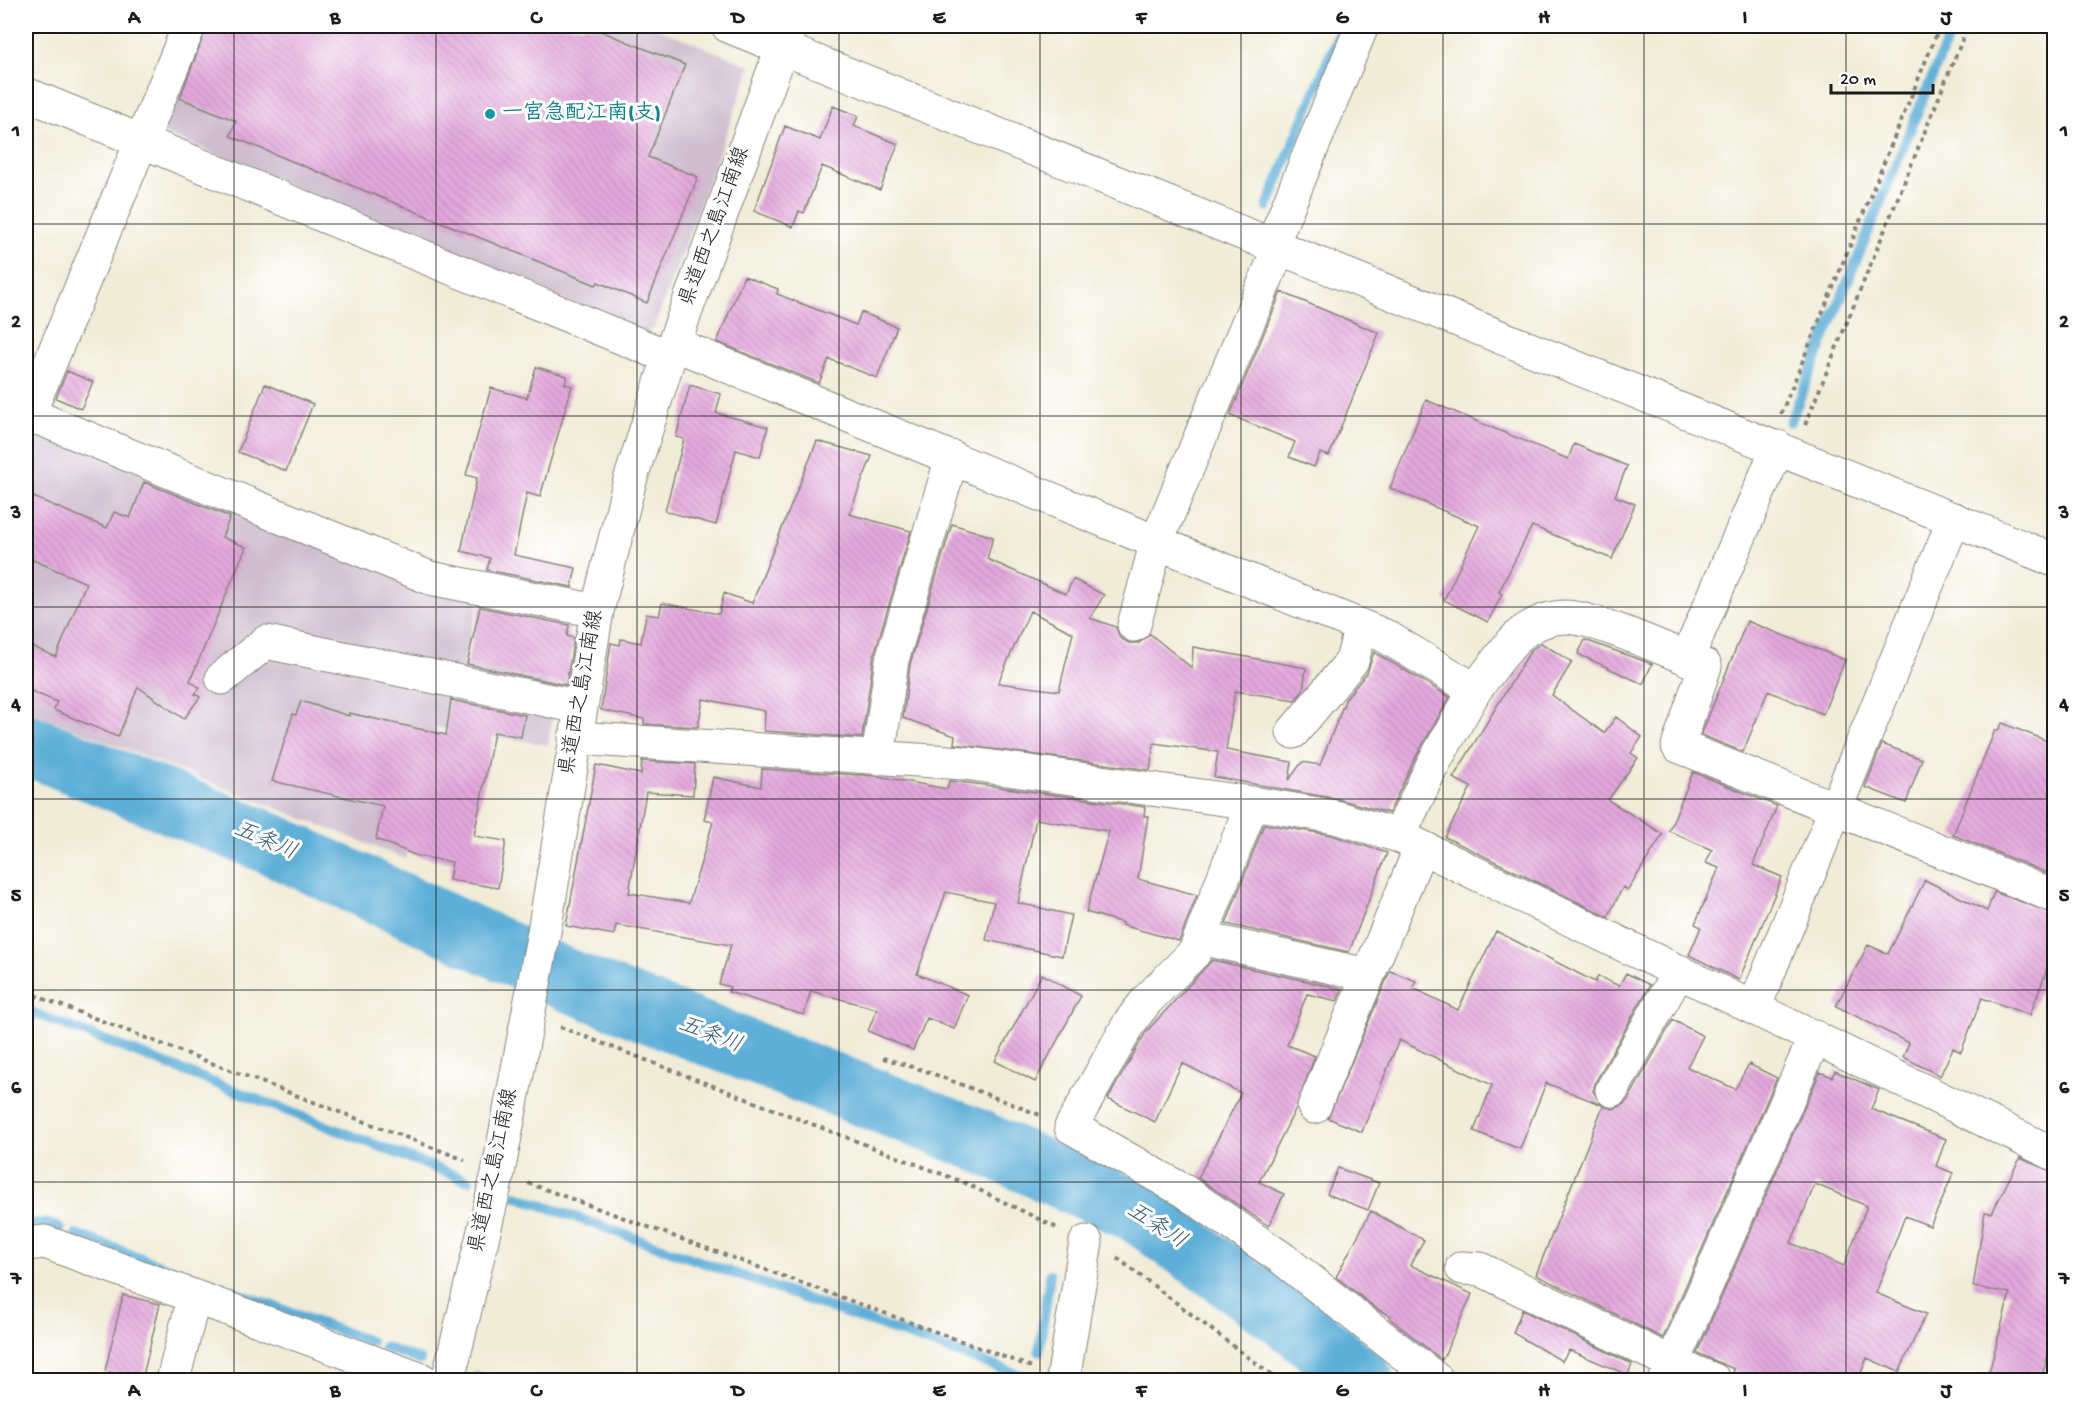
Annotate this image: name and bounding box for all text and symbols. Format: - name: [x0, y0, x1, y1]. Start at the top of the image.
- text: A: [127, 8, 142, 31]
- text: B: [329, 8, 341, 31]
- text: C: [530, 8, 544, 31]
- text: D: [729, 8, 745, 31]
- text: E: [933, 8, 947, 31]
- text: F: [1135, 8, 1148, 31]
- text: G: [1336, 8, 1350, 31]
- text: H: [1538, 8, 1550, 31]
- text: I: [1743, 8, 1748, 31]
- text: J: [1940, 8, 1953, 31]
- scale bar: [1831, 57, 1933, 95]
- text: 20 m: [1840, 70, 1876, 91]
- place label: 一宮急配江南(支): [502, 100, 661, 127]
- marker: 一宮急配江南(支): [483, 107, 497, 121]
- text: 1: [11, 121, 20, 144]
- text: 1: [2059, 121, 2068, 144]
- street label: 県道西之島江南線: [674, 143, 756, 310]
- text: 2: [11, 312, 21, 335]
- text: 2: [2059, 312, 2069, 335]
- text: 3: [10, 503, 21, 526]
- text: 3: [2058, 503, 2069, 526]
- street label: 県道西之島江南線: [554, 608, 610, 778]
- text: 4: [10, 695, 21, 718]
- text: 4: [2058, 695, 2069, 718]
- water label: 五条川: [230, 816, 301, 867]
- text: 5: [11, 886, 22, 909]
- text: 5: [2059, 886, 2070, 909]
- water label: 五条川: [675, 1011, 746, 1060]
- text: 6: [11, 1078, 22, 1101]
- text: 6: [2059, 1078, 2070, 1101]
- street label: 県道西之島江南線: [463, 1086, 525, 1256]
- water label: 五条川: [1121, 1197, 1191, 1256]
- text: 7: [10, 1269, 23, 1292]
- text: 7: [2058, 1269, 2071, 1292]
- text: A: [127, 1381, 142, 1404]
- text: B: [329, 1381, 341, 1404]
- text: C: [530, 1381, 544, 1404]
- text: D: [729, 1381, 745, 1404]
- text: E: [933, 1381, 947, 1404]
- text: F: [1135, 1381, 1148, 1404]
- text: G: [1336, 1381, 1350, 1404]
- text: H: [1538, 1381, 1550, 1404]
- text: I: [1743, 1381, 1748, 1404]
- text: J: [1940, 1381, 1953, 1404]

